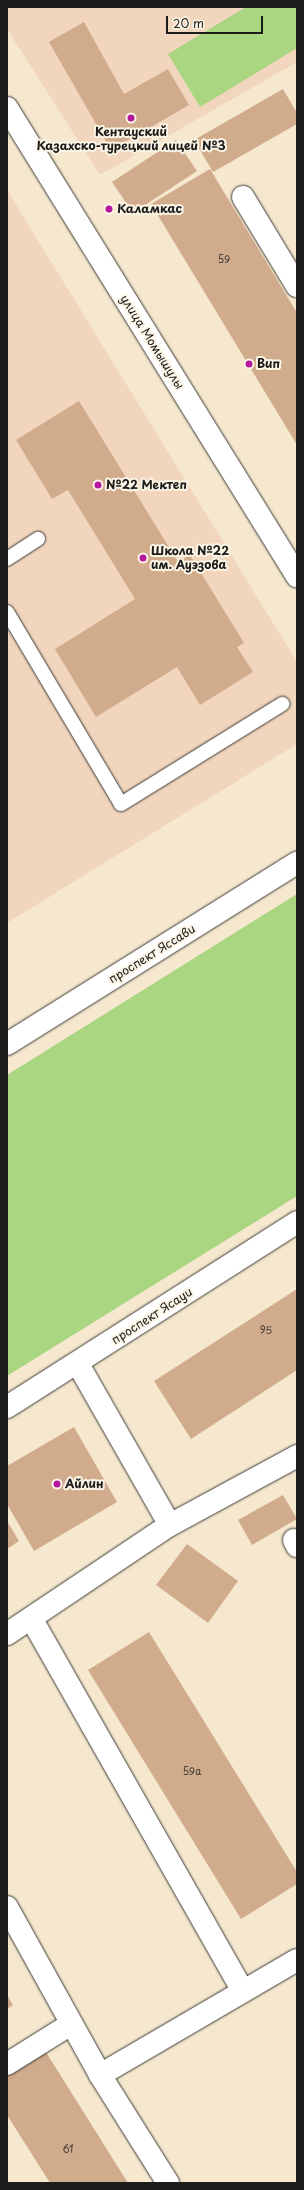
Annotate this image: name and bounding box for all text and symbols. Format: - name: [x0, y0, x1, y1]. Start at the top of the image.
- scale bar: [168, 8, 265, 34]
- text: 20 m: [173, 14, 204, 32]
- marker: Кентауский Казахско-турецкий лицей №3: [126, 113, 136, 123]
- place label: Кентауский Казахско-турецкий лицей №3: [36, 125, 226, 153]
- place label: Каламкас: [117, 202, 182, 216]
- marker: Каламкас: [104, 204, 114, 214]
- house number: 59: [218, 253, 230, 265]
- street label: улица Момышулы: [117, 292, 187, 392]
- place label: Вип: [257, 357, 280, 371]
- marker: Вип: [244, 359, 254, 369]
- place label: №22 Мектеп: [106, 478, 187, 492]
- marker: №22 Мектеп: [93, 480, 103, 490]
- place label: Школа №22 им. Ауэзова: [151, 544, 230, 572]
- marker: Школа №22 им. Ауэзова: [138, 553, 148, 563]
- street label: проспект Яссави: [106, 921, 198, 987]
- street label: проспект Ясауи: [109, 1284, 195, 1348]
- house number: 95: [260, 1324, 272, 1336]
- place label: Айлин: [65, 1477, 104, 1491]
- marker: Айлин: [52, 1479, 62, 1489]
- house number: 59а: [183, 1765, 201, 1777]
- house number: 61: [62, 2143, 74, 2155]

